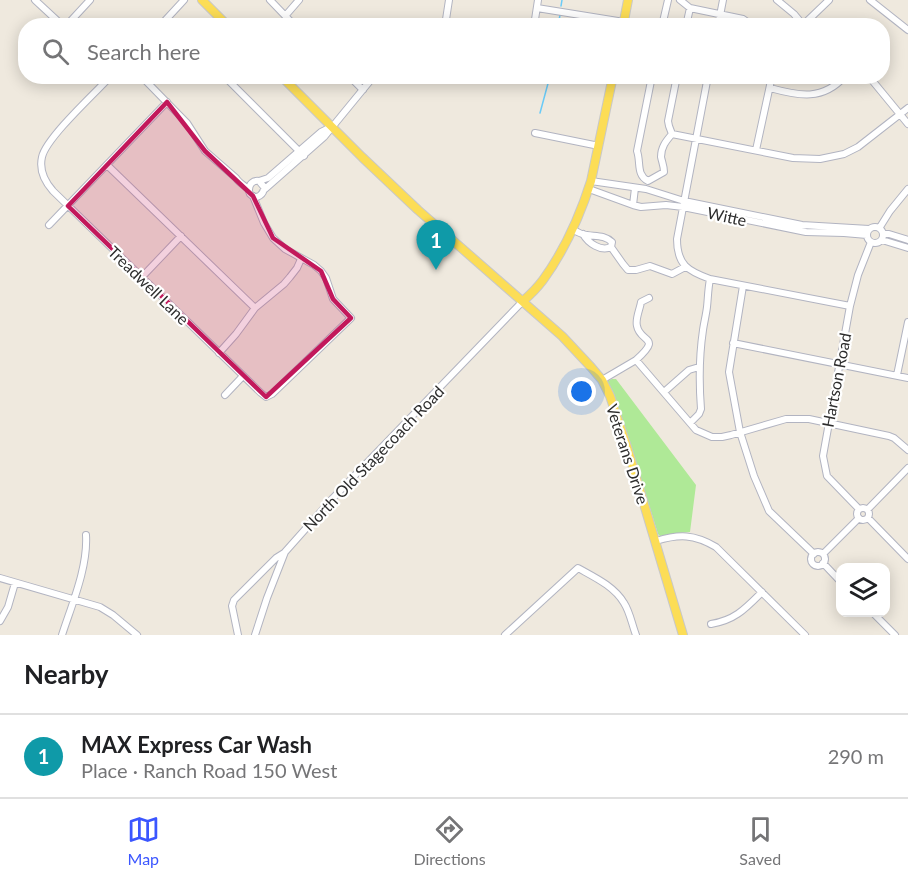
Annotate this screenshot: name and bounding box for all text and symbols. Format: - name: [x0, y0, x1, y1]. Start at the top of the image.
- search box: [18, 18, 890, 84]
- icon: search: [39, 35, 72, 68]
- text: Search here: [87, 38, 200, 65]
- street label: Witte: [706, 203, 748, 229]
- pin: 1: [416, 220, 456, 270]
- street label: Treadwell Lane: [105, 242, 193, 328]
- street label: Hartson Road: [818, 331, 854, 429]
- your location: [567, 377, 596, 406]
- street label: North Old Stagecoach Road: [299, 381, 447, 535]
- street label: Veterans Drive: [603, 402, 653, 506]
- map controls: [836, 563, 890, 617]
- button: layers: [836, 563, 890, 617]
- text: Nearby: [24, 658, 109, 690]
- text: MAX Express Car Wash: [81, 731, 312, 758]
- text: 1: [38, 744, 49, 768]
- text: 290 m: [828, 744, 884, 768]
- text: Place · Ranch Road 150 West: [81, 758, 337, 782]
- tab: Map: [127, 813, 160, 868]
- tab: Directions: [413, 813, 486, 868]
- tab: Saved: [739, 813, 781, 868]

